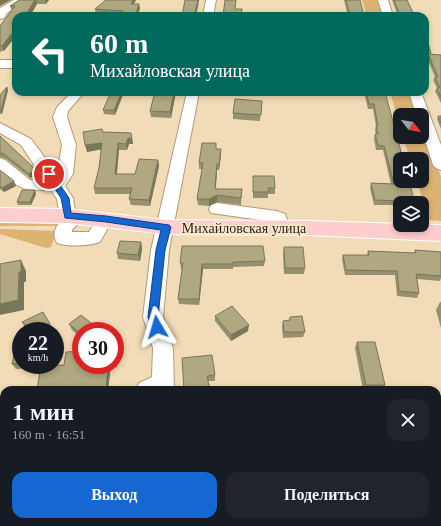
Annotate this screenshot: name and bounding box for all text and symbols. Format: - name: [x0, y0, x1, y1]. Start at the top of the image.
- icon: left: [24, 28, 76, 80]
- text: 60 m: [90, 28, 148, 59]
- text: Михайловская улица: [90, 61, 250, 81]
- north arrow: [393, 108, 429, 144]
- map controls: [393, 108, 429, 232]
- button: sound: [393, 152, 429, 188]
- pin: [32, 157, 66, 191]
- icon: arrive: [38, 163, 60, 185]
- button: layers: [393, 196, 429, 232]
- street label: Михайловская улица: [182, 221, 307, 236]
- position arrow: [136, 306, 178, 348]
- speed limit sign: 30: [72, 322, 124, 374]
- text: 22: [28, 332, 48, 354]
- text: km/h: [28, 352, 48, 363]
- text: 1 мин: [12, 399, 74, 425]
- button: close: [387, 399, 429, 441]
- text: 160 m · 16:51: [12, 427, 85, 442]
- button: Выход: [12, 472, 217, 518]
- button: Поделиться: [225, 472, 429, 518]

